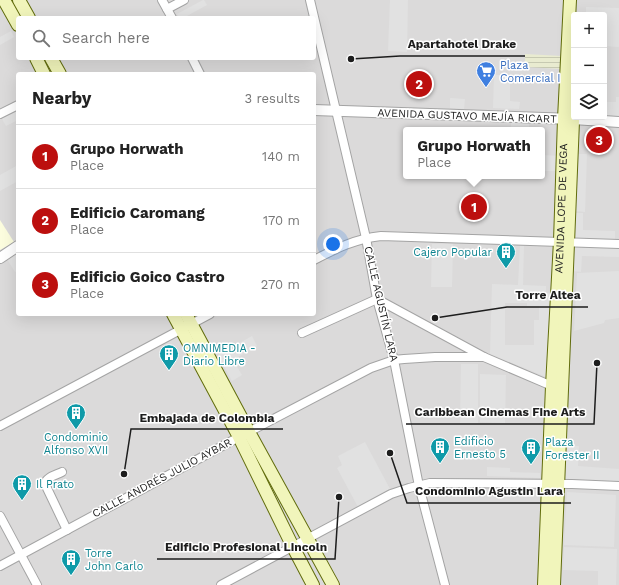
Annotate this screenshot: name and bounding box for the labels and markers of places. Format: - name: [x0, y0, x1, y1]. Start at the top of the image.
- callout: Apartahotel Drake: [400, 32, 525, 56]
- place label: Plaza Comercial I: [500, 59, 561, 85]
- supermarket icon: Plaza Comercial I: [475, 60, 497, 88]
- pin: 2: [406, 69, 432, 99]
- pin: 3: [586, 125, 612, 155]
- pin: 1: [461, 192, 487, 222]
- building icon: Cajero Popular: [495, 241, 517, 269]
- place label: Cajero Popular: [413, 246, 493, 259]
- callout: Torre Altea: [507, 283, 588, 307]
- place label: OMNIMEDIA - Diario Libre: [183, 342, 256, 368]
- building icon: OMNIMEDIA - Diario Libre: [158, 343, 180, 371]
- callout: Caribbean Cinemas Fine Arts: [406, 400, 594, 424]
- building icon: Condominio Alfonso XVII: [65, 402, 87, 430]
- callout: Embajada de Colombia: [131, 405, 283, 429]
- place label: Condominio Alfonso XVII: [44, 431, 108, 457]
- place label: Edificio Ernesto 5: [454, 435, 506, 461]
- building icon: Edificio Ernesto 5: [429, 436, 451, 464]
- place label: Plaza Forester II: [545, 436, 600, 462]
- building icon: Plaza Forester II: [520, 437, 542, 465]
- building icon: Il Prato: [11, 473, 33, 501]
- place label: Il Prato: [36, 478, 74, 491]
- callout: Condominio Agustin Lara: [407, 479, 571, 503]
- callout: Edificio Profesional Lincoln: [157, 535, 335, 559]
- place label: Torre John Carlo: [85, 547, 143, 573]
- building icon: Torre John Carlo: [60, 548, 82, 576]

